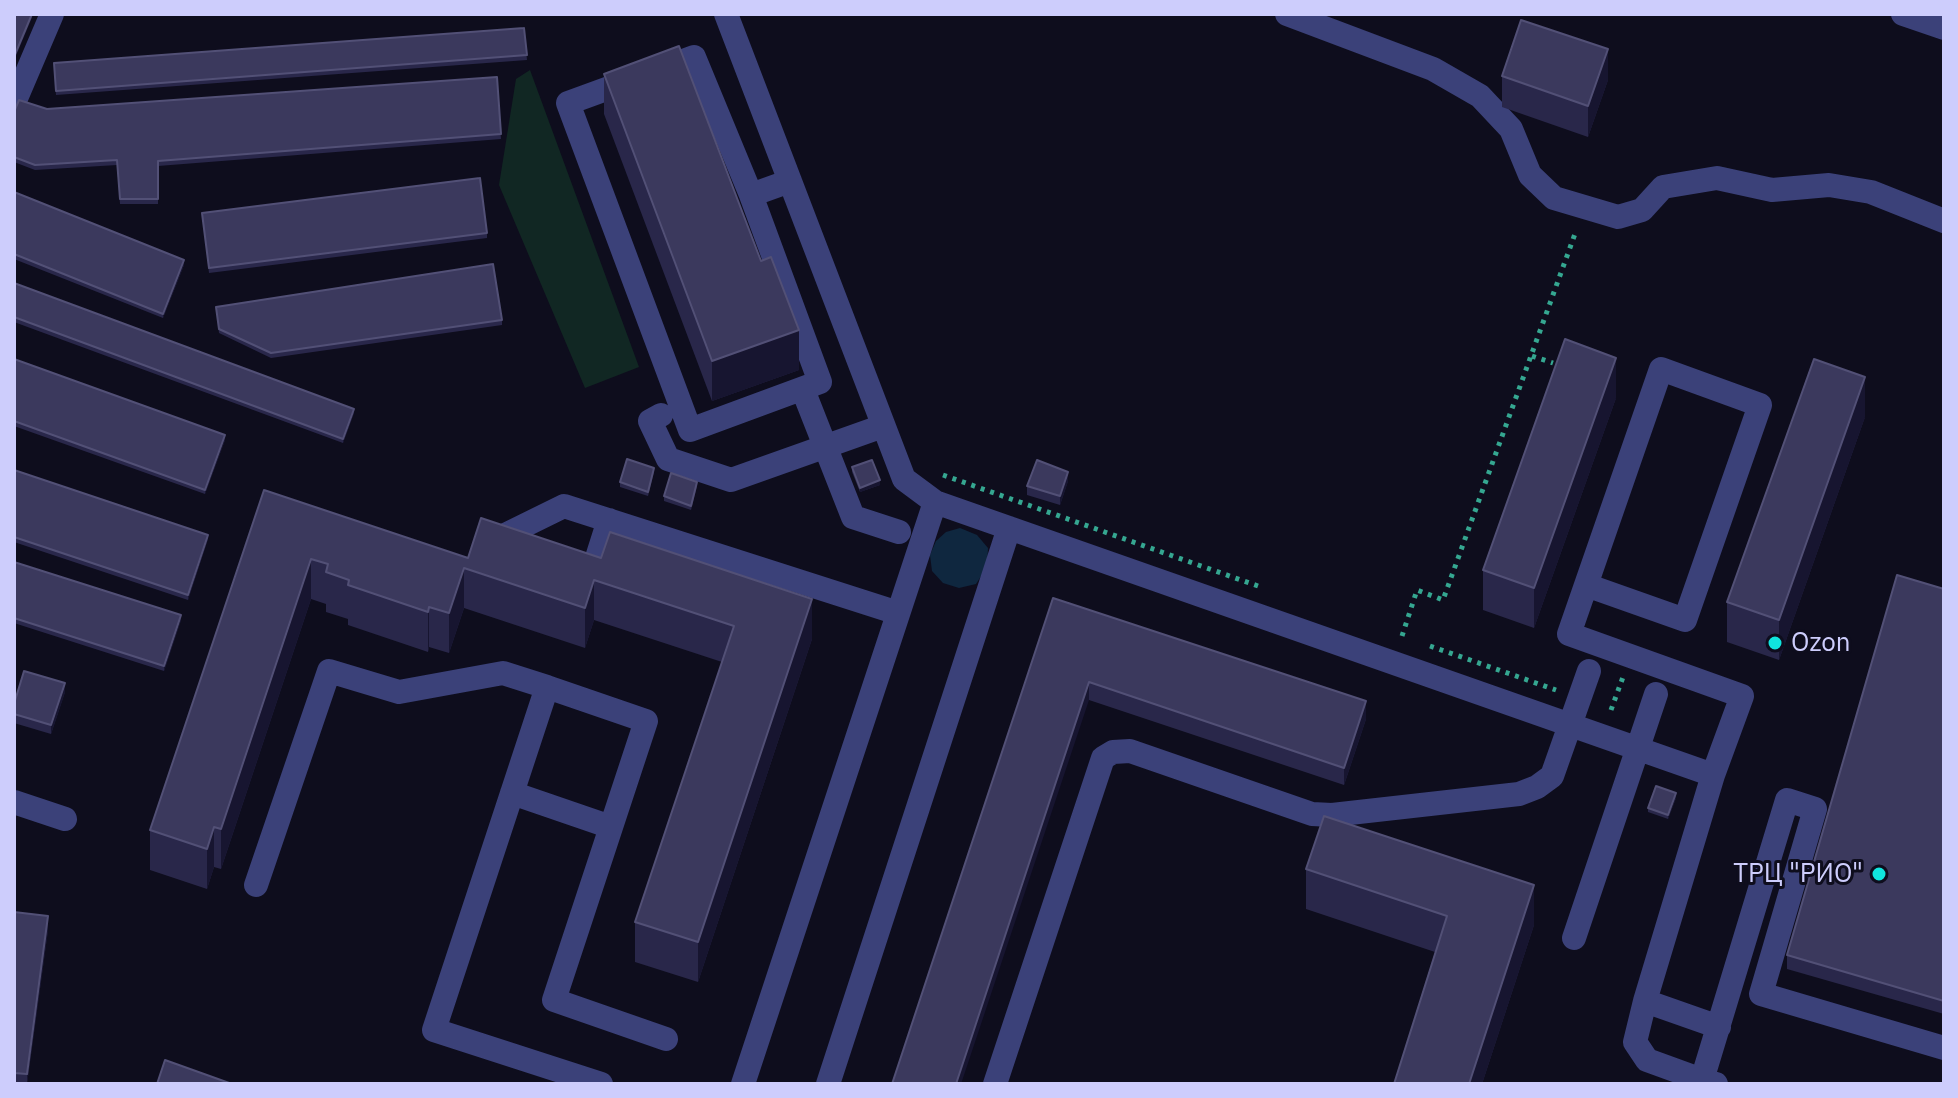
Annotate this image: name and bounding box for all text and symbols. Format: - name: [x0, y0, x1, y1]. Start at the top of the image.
- place label: Ozon: [1791, 627, 1851, 659]
- marker: Ozon: [1766, 634, 1784, 652]
- place label: ТРЦ "РИО": [1733, 858, 1863, 890]
- marker: ТРЦ "РИО": [1870, 865, 1888, 883]

